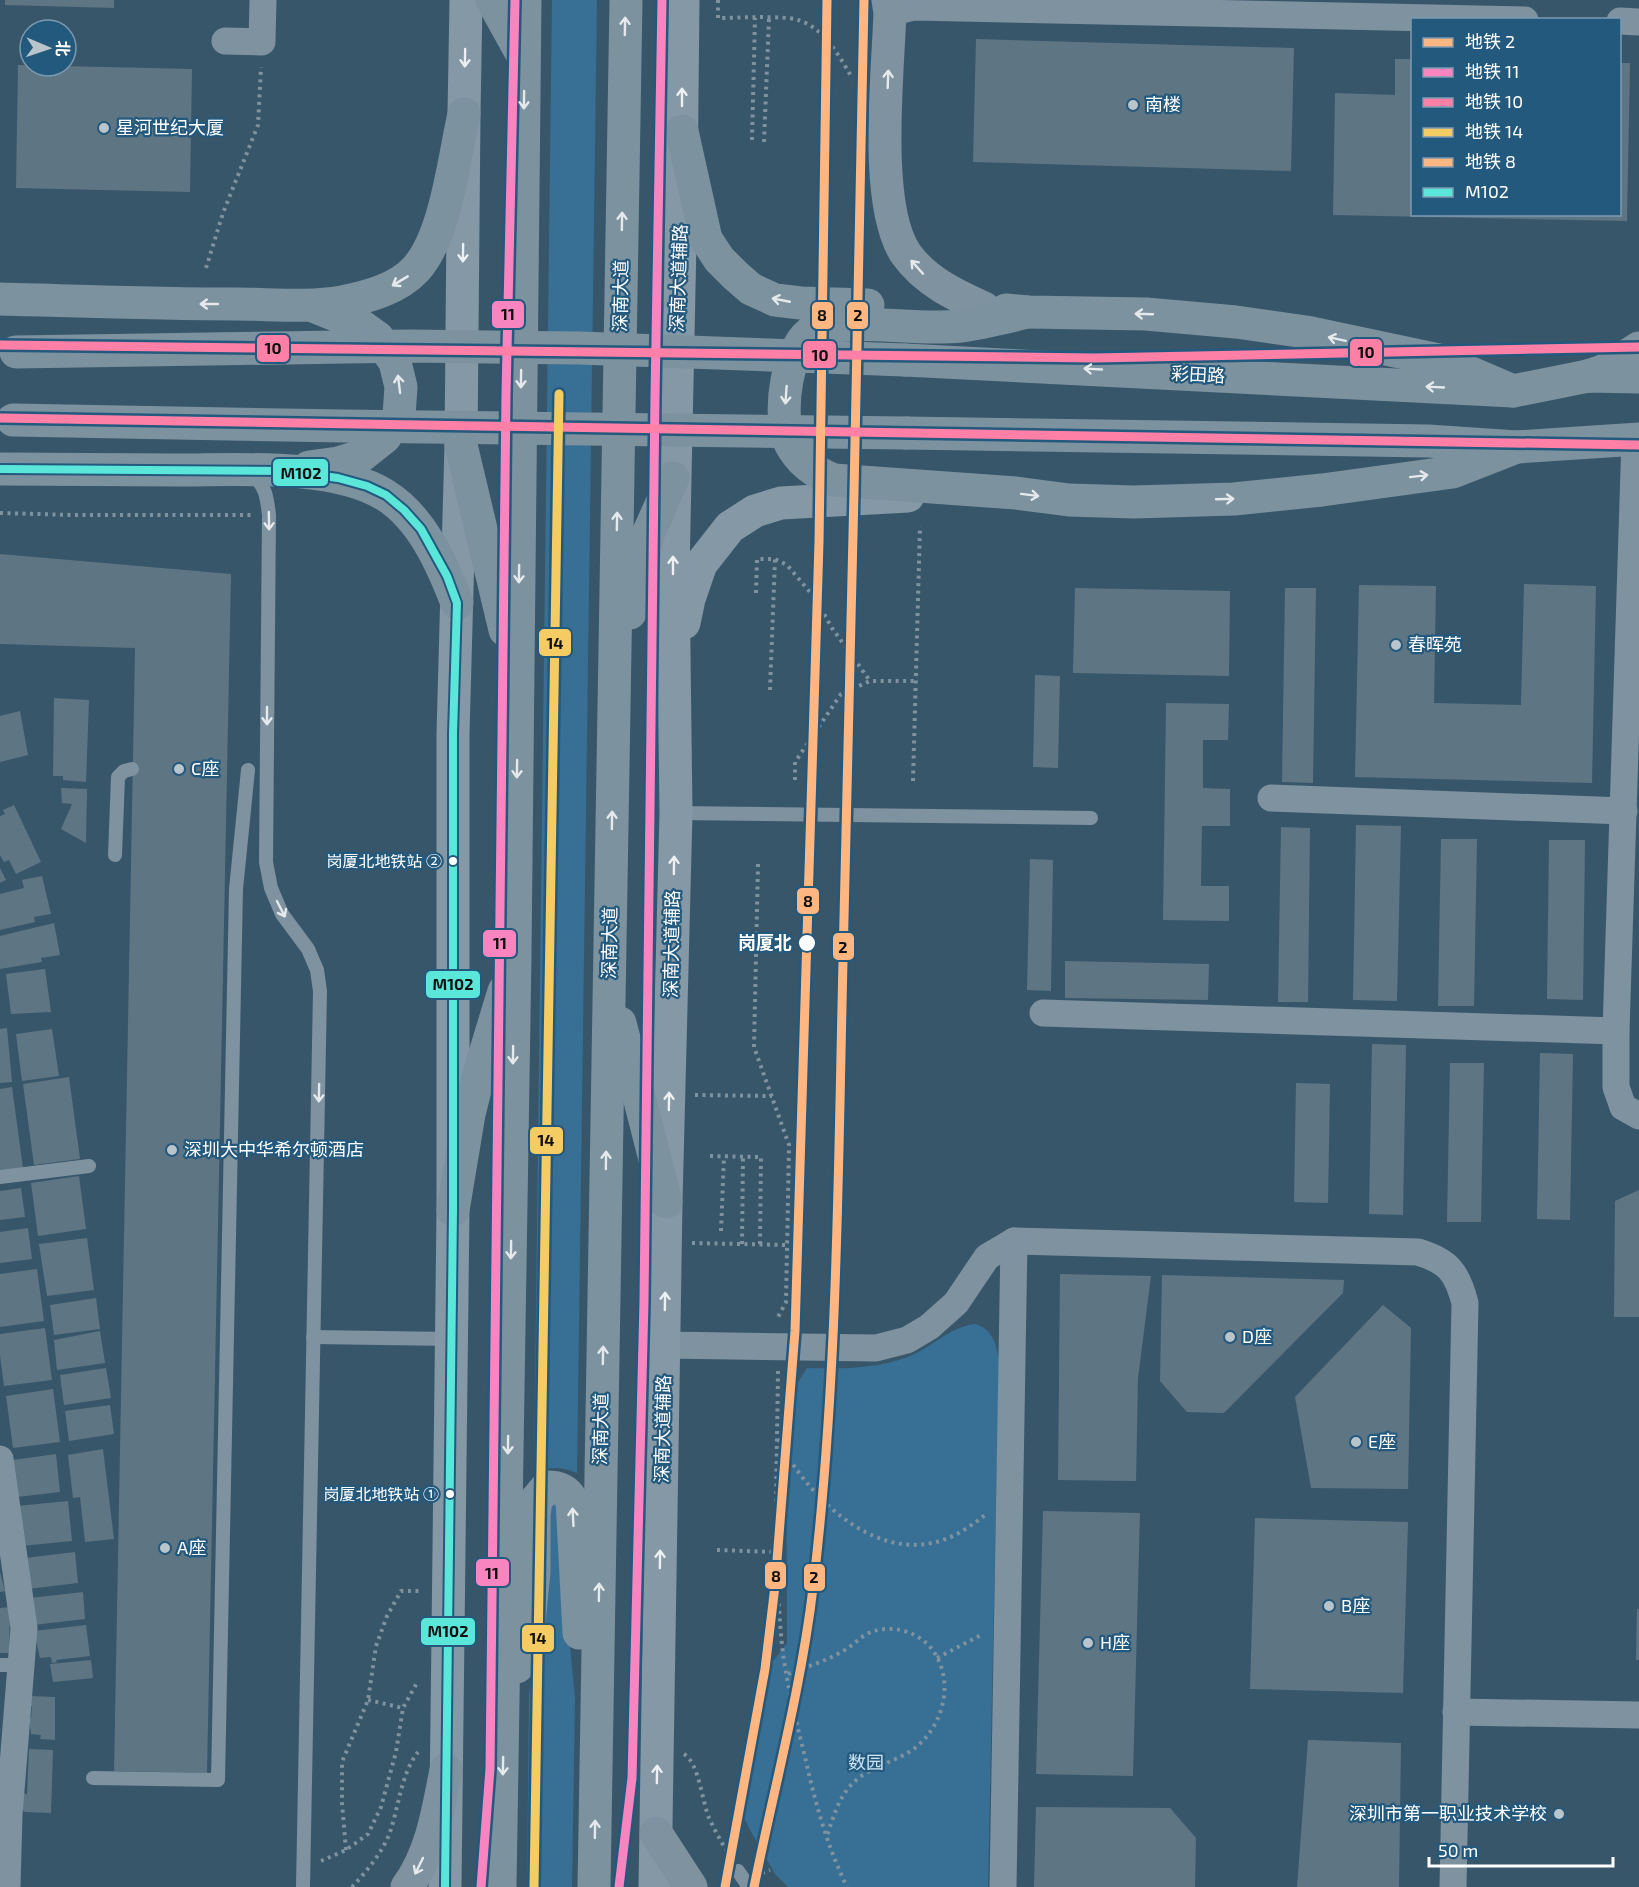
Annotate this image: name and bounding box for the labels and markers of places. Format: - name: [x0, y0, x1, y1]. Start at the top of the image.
- place label: 南楼: [1145, 93, 1181, 115]
- marker: 南楼: [1126, 98, 1140, 112]
- place label: 星河世纪大厦: [116, 116, 224, 138]
- marker: 星河世纪大厦: [97, 121, 111, 135]
- place label: 春晖苑: [1408, 633, 1462, 655]
- marker: 春晖苑: [1389, 638, 1403, 652]
- place label: C座: [191, 757, 219, 779]
- marker: C座: [172, 762, 186, 776]
- place label: 岗厦北地铁站 ②: [326, 851, 442, 870]
- marker: 岗厦北地铁站 ②: [447, 855, 459, 867]
- place label: 岗厦北: [738, 931, 792, 953]
- marker: 岗厦北: [797, 933, 817, 953]
- place label: 深圳大中华希尔顿酒店: [184, 1138, 364, 1160]
- marker: 深圳大中华希尔顿酒店: [165, 1143, 179, 1157]
- place label: D座: [1242, 1325, 1272, 1347]
- marker: D座: [1223, 1330, 1237, 1344]
- place label: E座: [1368, 1430, 1396, 1452]
- marker: E座: [1349, 1435, 1363, 1449]
- place label: 岗厦北地铁站 ①: [323, 1484, 439, 1503]
- marker: 岗厦北地铁站 ①: [444, 1488, 456, 1500]
- place label: A座: [177, 1536, 206, 1558]
- marker: A座: [158, 1541, 172, 1555]
- place label: B座: [1341, 1594, 1370, 1616]
- marker: B座: [1322, 1599, 1336, 1613]
- place label: H座: [1100, 1631, 1130, 1653]
- marker: H座: [1081, 1636, 1095, 1650]
- place label: 深圳市第一职业技术学校: [1349, 1802, 1547, 1824]
- marker: 深圳市第一职业技术学校: [1552, 1807, 1566, 1821]

